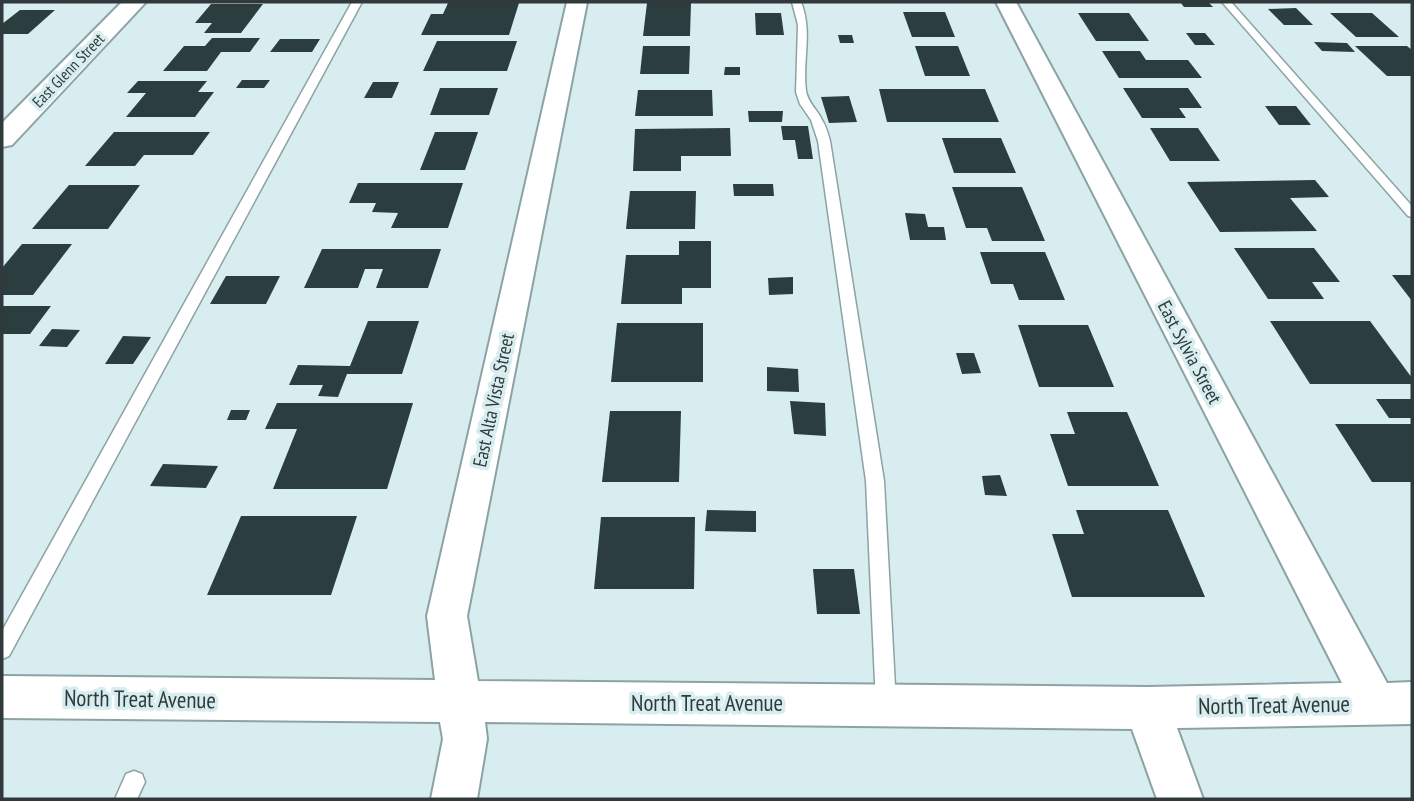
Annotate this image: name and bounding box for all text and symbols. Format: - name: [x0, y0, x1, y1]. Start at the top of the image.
- street label: East Glenn Street: [28, 28, 109, 111]
- street label: East Sylvia Street: [1153, 296, 1228, 408]
- street label: East Alta Vista Street: [467, 330, 519, 469]
- street label: North Treat Avenue: [64, 683, 216, 714]
- street label: North Treat Avenue: [631, 688, 783, 717]
- street label: North Treat Avenue: [1198, 689, 1350, 720]

